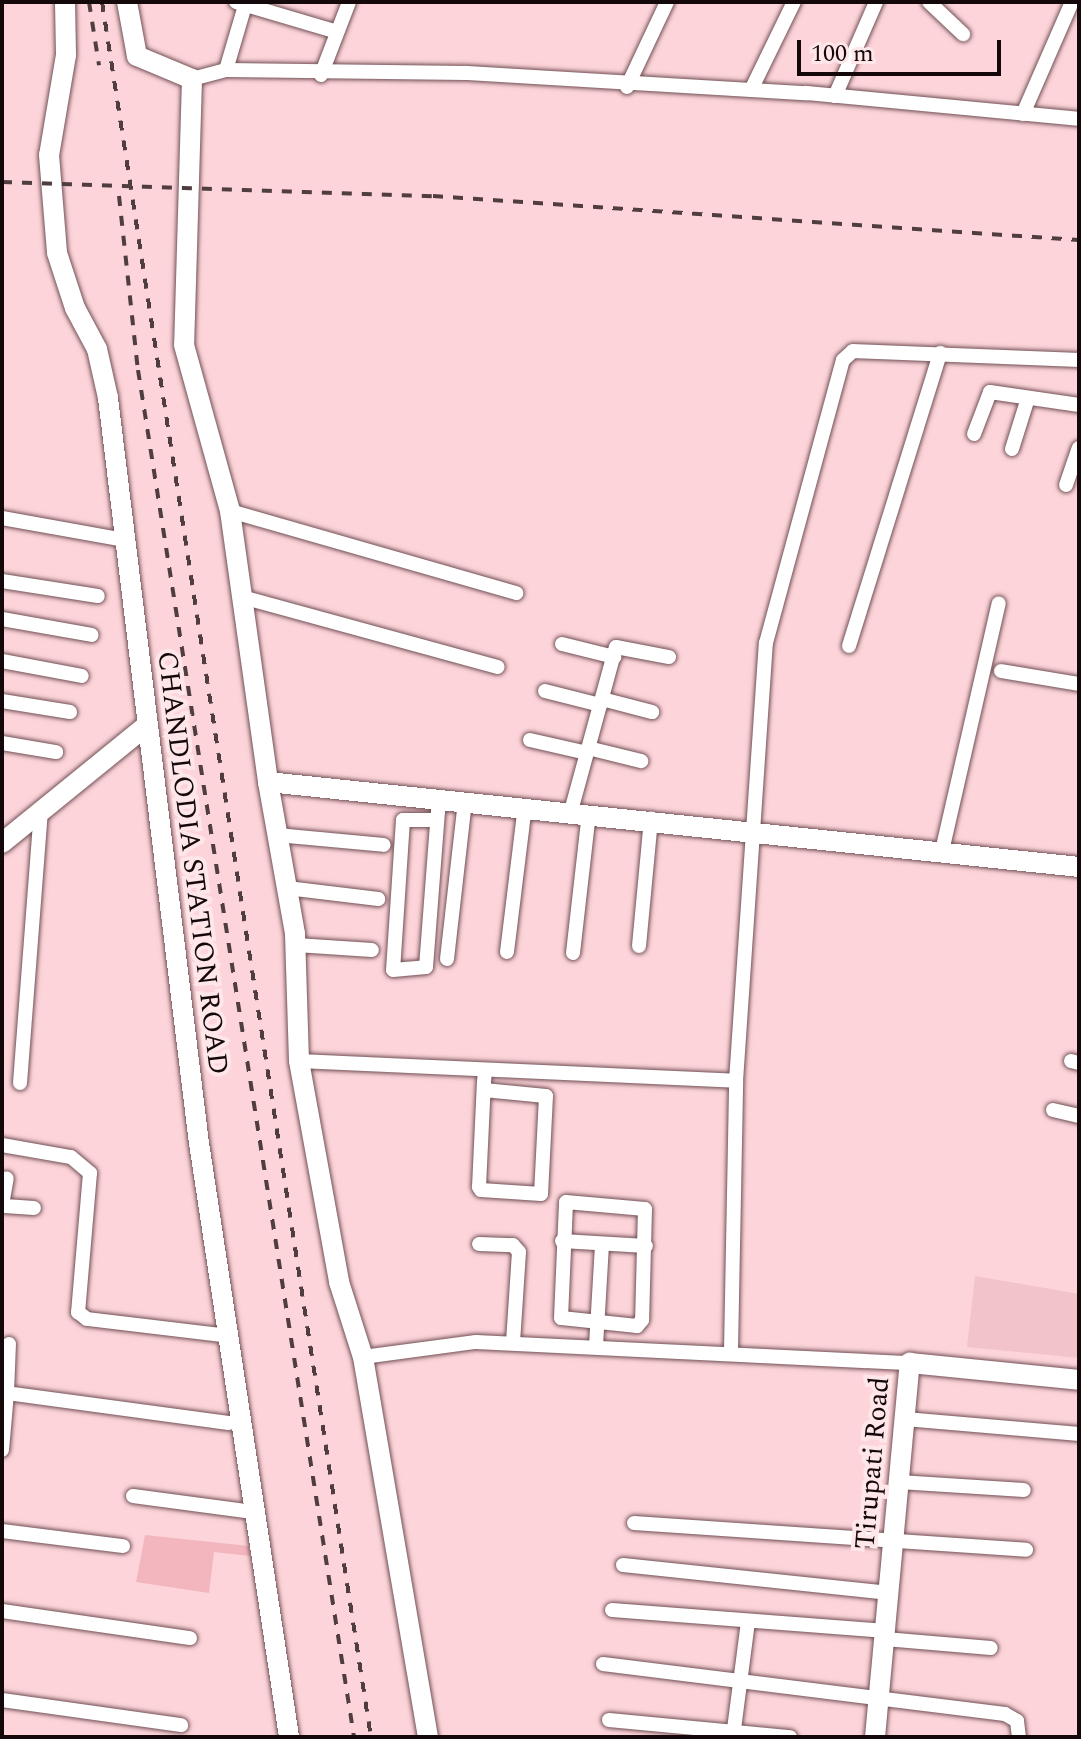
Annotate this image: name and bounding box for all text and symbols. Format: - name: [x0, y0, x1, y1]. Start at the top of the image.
- scale bar: [801, 24, 1005, 74]
- text: 100 m: [811, 36, 874, 72]
- street label: CHANDLODIA STATION ROAD: [149, 649, 235, 1077]
- street label: Tirupati Road: [849, 1375, 897, 1551]

